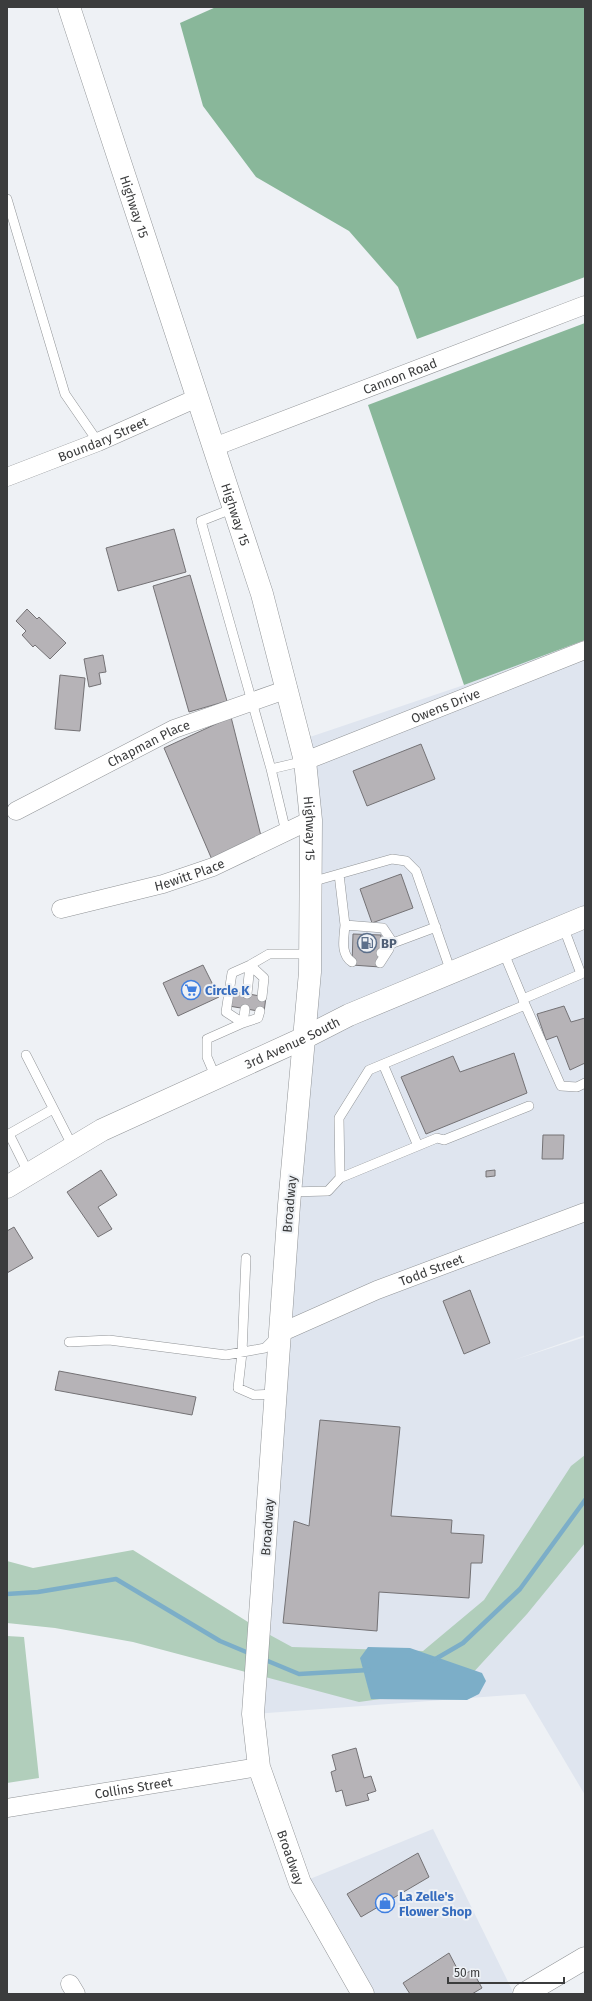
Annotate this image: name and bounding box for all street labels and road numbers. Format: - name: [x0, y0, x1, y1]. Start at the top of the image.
- street label: Highway 15: [117, 173, 151, 240]
- street label: Cannon Road: [361, 355, 439, 397]
- street label: Boundary Street: [56, 414, 150, 465]
- street label: Highway 15: [218, 481, 253, 548]
- street label: Owens Drive: [409, 685, 482, 726]
- street label: Chapman Place: [105, 717, 192, 770]
- street label: Highway 15: [301, 795, 318, 861]
- street label: Hewitt Place: [153, 856, 227, 894]
- street label: 3rd Avenue South: [242, 1014, 342, 1072]
- street label: Broadway: [280, 1174, 300, 1233]
- street label: Todd Street: [397, 1251, 466, 1289]
- street label: Broadway: [258, 1497, 277, 1556]
- street label: Collins Street: [94, 1774, 174, 1802]
- street label: Broadway: [274, 1828, 307, 1888]

